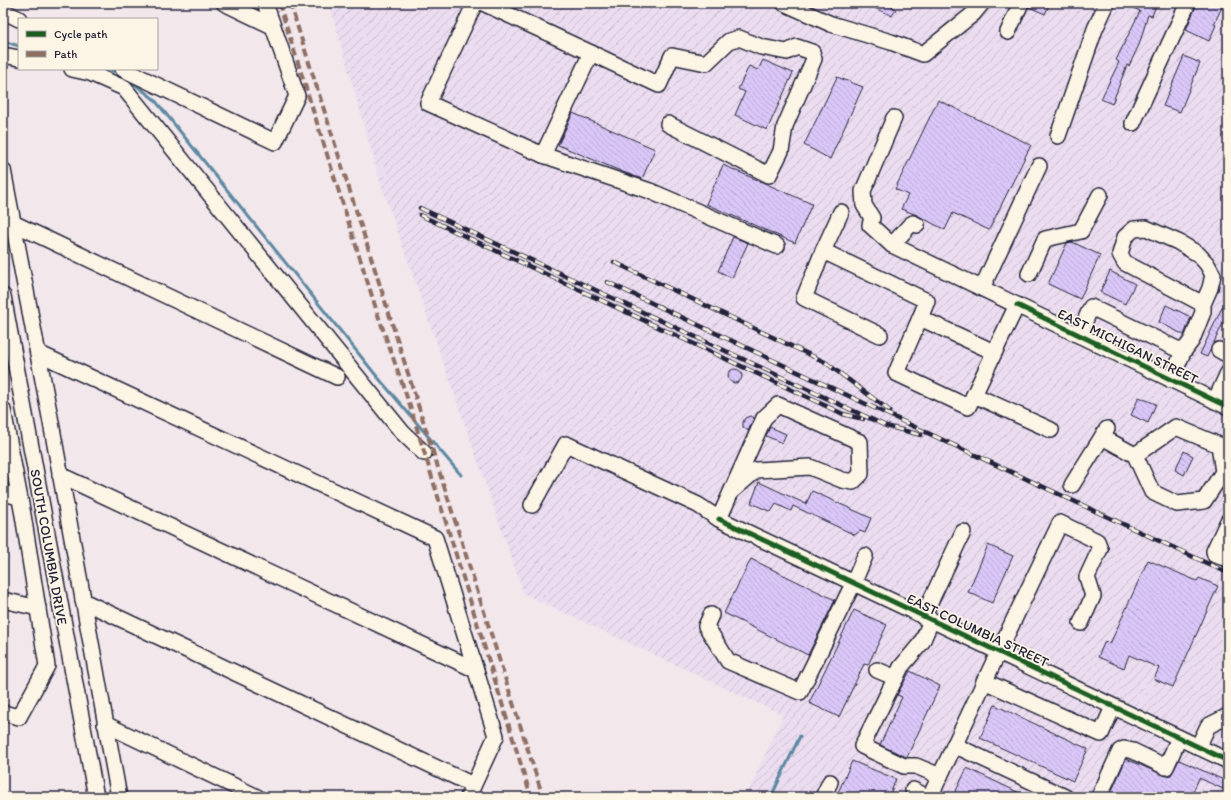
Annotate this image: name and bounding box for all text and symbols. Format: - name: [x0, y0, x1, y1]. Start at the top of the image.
- legend: [18, 18, 158, 70]
- text: Cycle path: [54, 27, 108, 41]
- text: Path: [54, 47, 77, 61]
- street label: EAST MICHIGAN STREET: [1055, 305, 1201, 388]
- street label: SOUTH COLUMBIA DRIVE: [26, 468, 71, 626]
- street label: EAST COLUMBIA STREET: [904, 590, 1052, 671]

